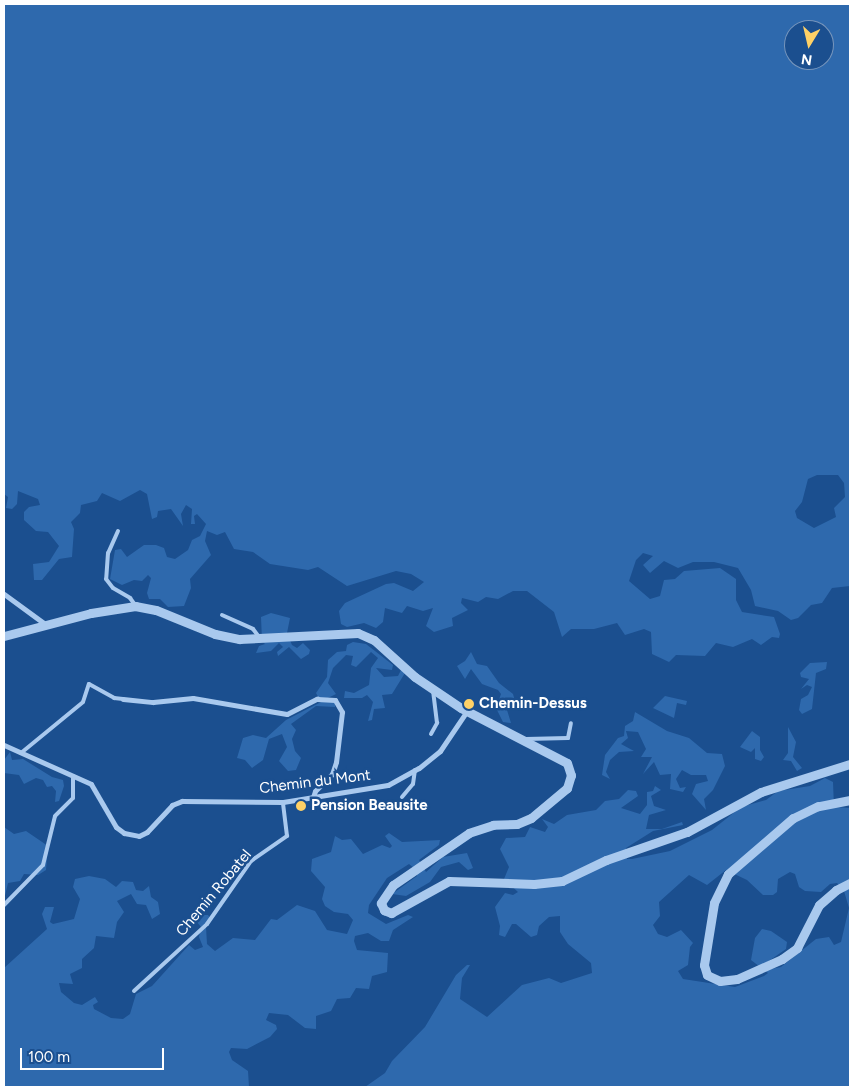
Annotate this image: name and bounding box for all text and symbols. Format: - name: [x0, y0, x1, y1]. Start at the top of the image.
- north arrow: [784, 20, 834, 70]
- text: N: [800, 50, 813, 69]
- place label: Chemin-Dessus: [479, 695, 587, 713]
- marker: Chemin-Dessus: [463, 698, 475, 710]
- street label: Chemin du Mont: [258, 766, 372, 798]
- place label: Pension Beausite: [311, 797, 428, 815]
- marker: Pension Beausite: [295, 800, 307, 812]
- street label: Chemin Robatel: [173, 846, 255, 940]
- scale bar: [22, 1038, 166, 1070]
- text: 100 m: [28, 1048, 70, 1066]

